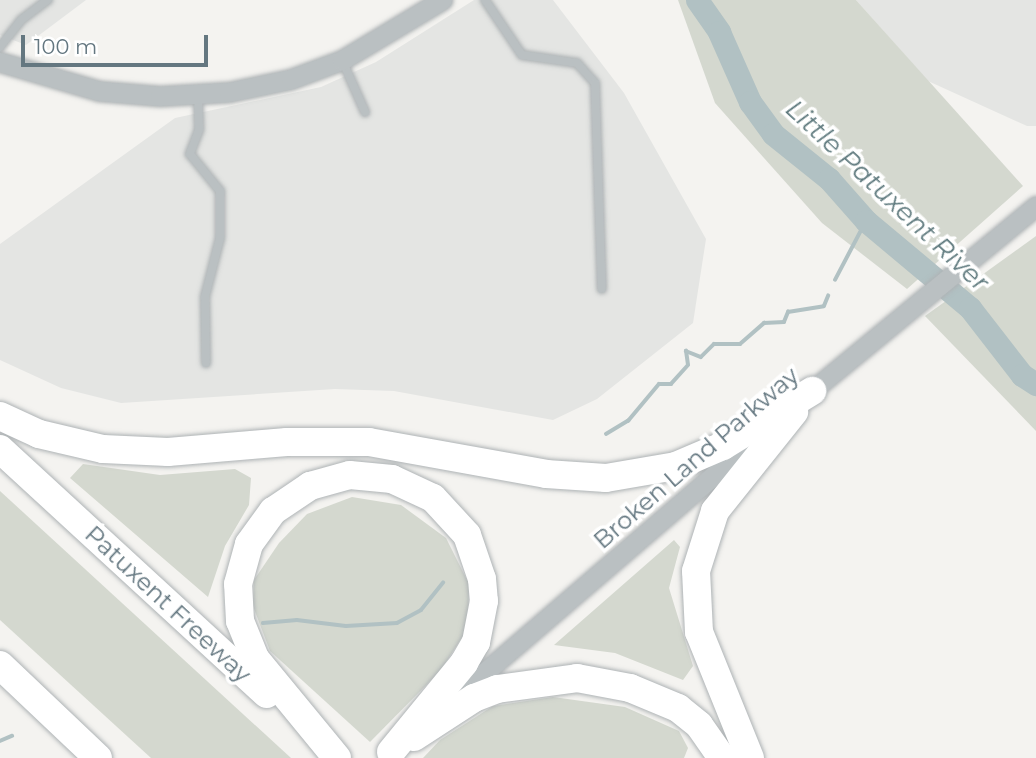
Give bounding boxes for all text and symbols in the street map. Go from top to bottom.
scale bar [24,21,212,65]
text: 100 m [34,34,97,59]
water label: Little Patuxent River [779,94,995,298]
street label: Broken Land Parkway [588,361,804,555]
street label: Patuxent Freeway [79,520,257,688]

